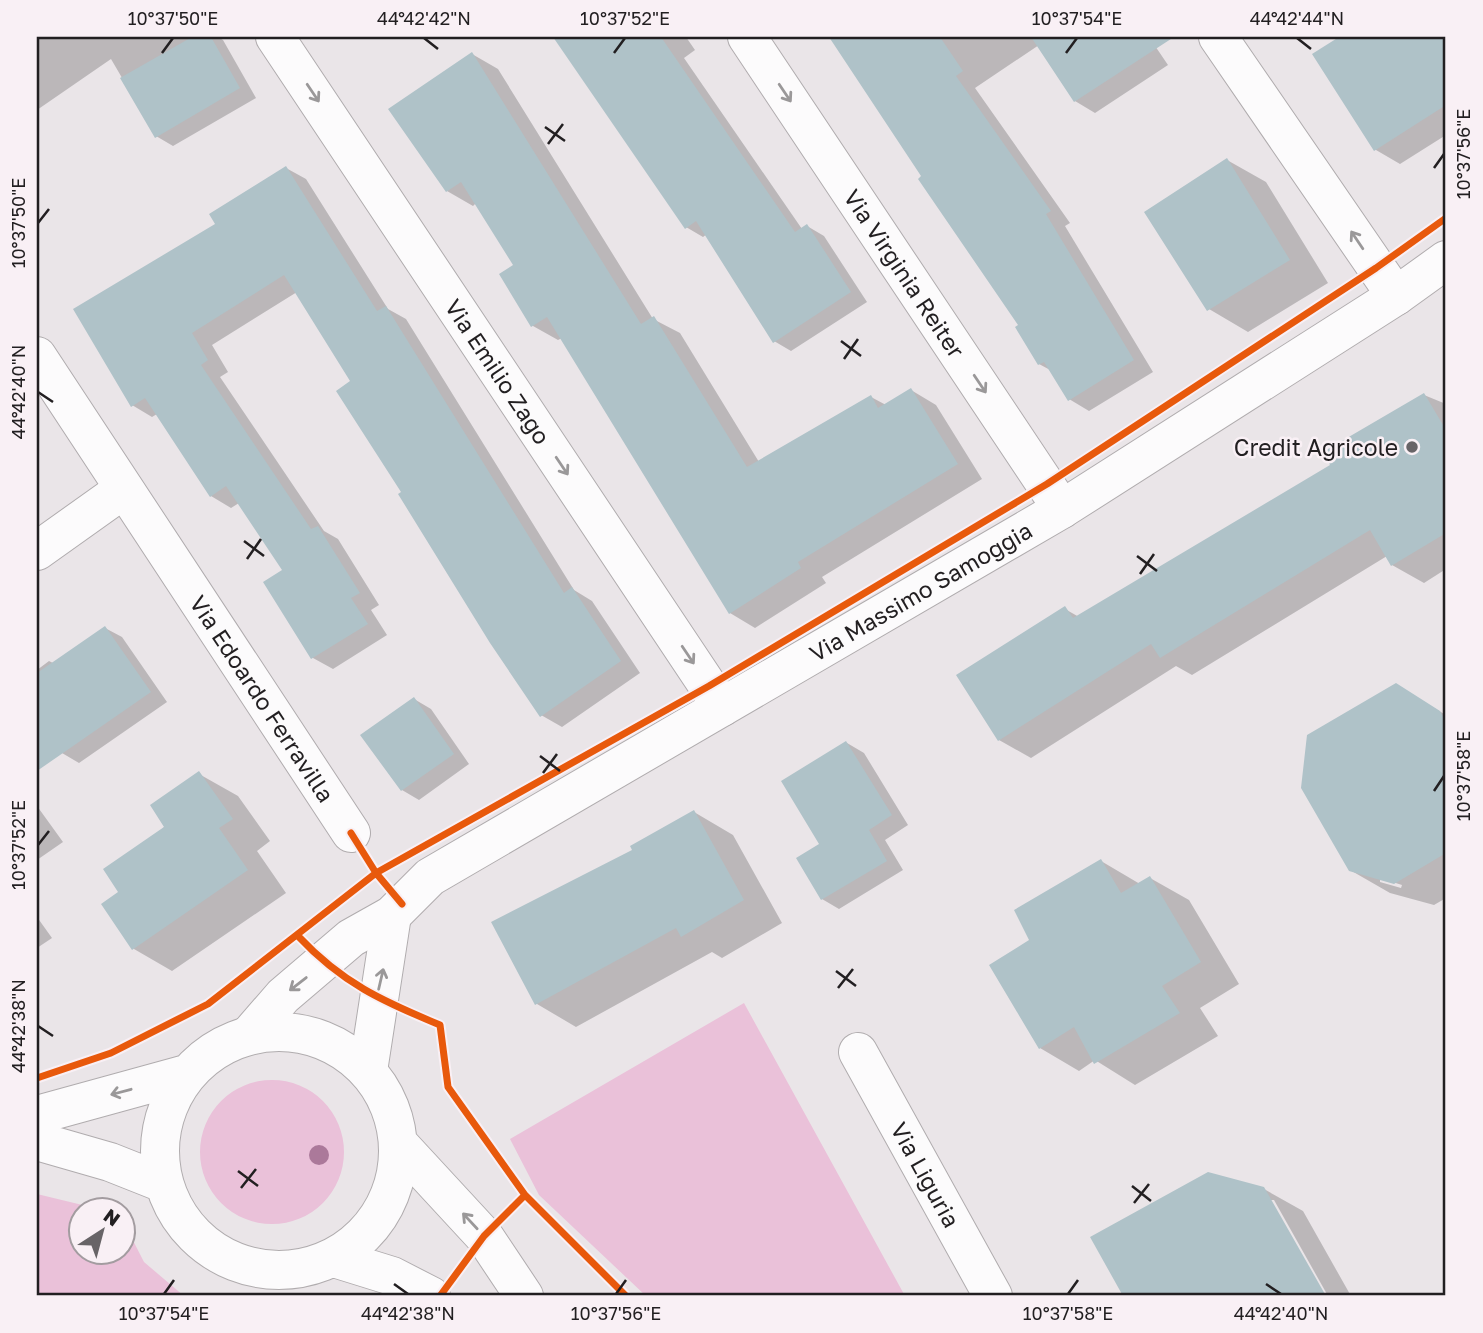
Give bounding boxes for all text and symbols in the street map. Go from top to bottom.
text: 10°37'50"E [128,7,218,29]
text: 44°42'42"N [377,7,471,29]
text: 10°37'52"E [580,7,670,29]
text: 10°37'54"E [1032,7,1122,29]
text: 44°42'44"N [1250,7,1344,29]
one-way arrow [306,83,320,103]
one-way arrow [778,83,792,103]
text: 10°37'56"E [1452,109,1474,199]
text: 10°37'50"E [7,178,29,268]
street label: Via Virginia Reiter [838,184,971,363]
one-way arrow [1350,231,1364,250]
street label: Via Emilio Zago [440,293,557,449]
text: 44°42'40"N [7,345,29,439]
one-way arrow [973,374,987,394]
place label: Credit Agricole [1234,433,1398,461]
marker: Credit Agricole [1404,439,1420,455]
one-way arrow [554,456,569,475]
street label: Via Massimo Samoggia [804,516,1037,667]
street label: Via Edoardo Ferravilla [184,590,341,807]
one-way arrow [681,645,695,664]
text: 10°37'58"E [1452,731,1474,821]
text: 10°37'52"E [7,800,29,890]
one-way arrow [374,968,388,991]
one-way arrow [289,977,308,992]
text: 44°42'38"N [7,979,29,1073]
one-way arrow [110,1086,132,1099]
street label: Via Liguria [885,1117,966,1232]
north arrow [66,1196,136,1266]
text: N [100,1203,125,1230]
one-way arrow [462,1212,478,1230]
text: 10°37'54"E [119,1302,209,1324]
text: 44°42'38"N [361,1302,455,1324]
text: 10°37'56"E [571,1302,661,1324]
text: 10°37'58"E [1023,1302,1113,1324]
text: 44°42'40"N [1234,1302,1328,1324]

